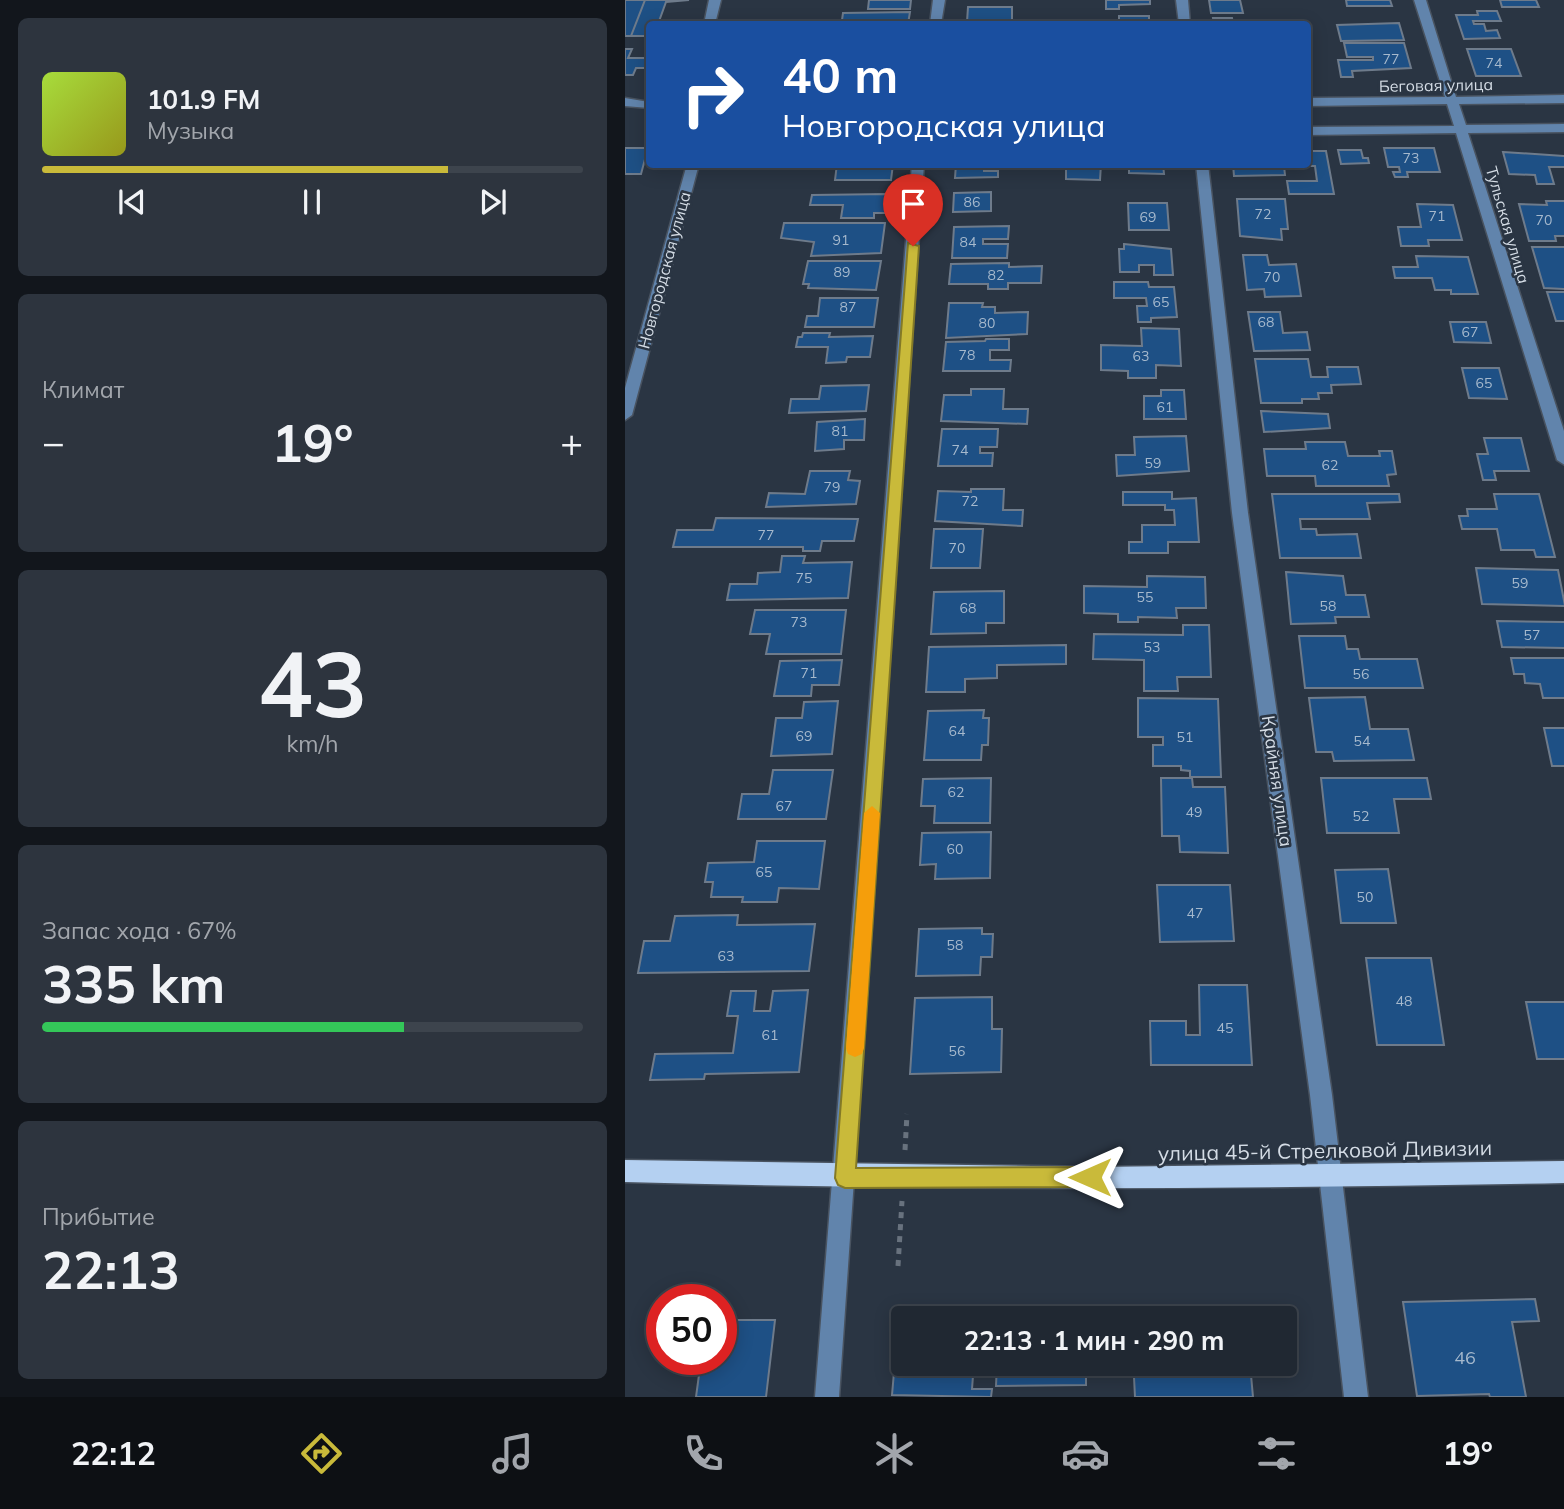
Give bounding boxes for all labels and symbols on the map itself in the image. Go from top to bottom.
house number: 77 [1383,50,1399,68]
house number: 74 [1486,54,1503,72]
street label: Беговая улица [1379,74,1493,96]
house number: 73 [1403,149,1419,167]
street label: Тульская улица [1482,164,1534,286]
pin [883,174,943,246]
street label: Новгородская улица [633,189,695,351]
house number: 86 [964,193,980,211]
house number: 72 [1255,205,1271,223]
house number: 71 [1429,207,1445,225]
house number: 69 [1140,208,1156,226]
house number: 70 [1536,211,1552,229]
house number: 91 [833,231,849,249]
house number: 84 [960,233,977,251]
house number: 89 [834,263,850,281]
house number: 82 [988,266,1004,284]
house number: 70 [1264,268,1280,286]
house number: 65 [1153,293,1169,311]
house number: 87 [840,298,856,316]
house number: 68 [1258,313,1274,331]
house number: 80 [979,314,995,332]
house number: 67 [1462,323,1478,341]
house number: 78 [959,346,975,364]
house number: 63 [1133,347,1149,365]
house number: 65 [1476,374,1492,392]
house number: 61 [1157,398,1173,416]
house number: 81 [832,422,848,440]
house number: 74 [952,441,969,459]
house number: 59 [1145,454,1161,472]
house number: 62 [1322,456,1338,474]
house number: 79 [824,478,840,496]
house number: 72 [962,492,978,510]
house number: 77 [758,526,774,544]
house number: 70 [949,539,965,557]
house number: 75 [796,569,812,587]
house number: 59 [1512,574,1528,592]
house number: 55 [1137,588,1153,606]
house number: 58 [1320,597,1336,615]
house number: 68 [960,599,976,617]
house number: 73 [791,613,807,631]
house number: 57 [1524,626,1540,644]
house number: 53 [1144,638,1160,656]
house number: 71 [801,664,817,682]
house number: 56 [1353,665,1369,683]
street label: Крайняя улица [1257,714,1298,848]
house number: 64 [949,722,966,740]
house number: 69 [796,727,812,745]
house number: 51 [1177,728,1193,746]
house number: 54 [1354,732,1371,750]
house number: 62 [948,783,964,801]
house number: 67 [776,797,792,815]
house number: 49 [1186,803,1202,821]
house number: 52 [1353,807,1369,825]
house number: 60 [947,840,963,858]
house number: 65 [756,863,772,881]
house number: 50 [1357,888,1373,906]
house number: 47 [1187,904,1203,922]
house number: 58 [947,936,963,954]
house number: 63 [718,947,734,965]
house number: 48 [1396,992,1412,1010]
house number: 45 [1217,1019,1233,1037]
house number: 61 [762,1026,778,1044]
house number: 56 [949,1042,965,1060]
street label: улица 45-й Стрелковой Дивизии [1158,1134,1492,1166]
position arrow [1053,1140,1127,1214]
speed limit sign: 50 [646,1284,737,1375]
house number: 46 [1454,1346,1476,1369]

